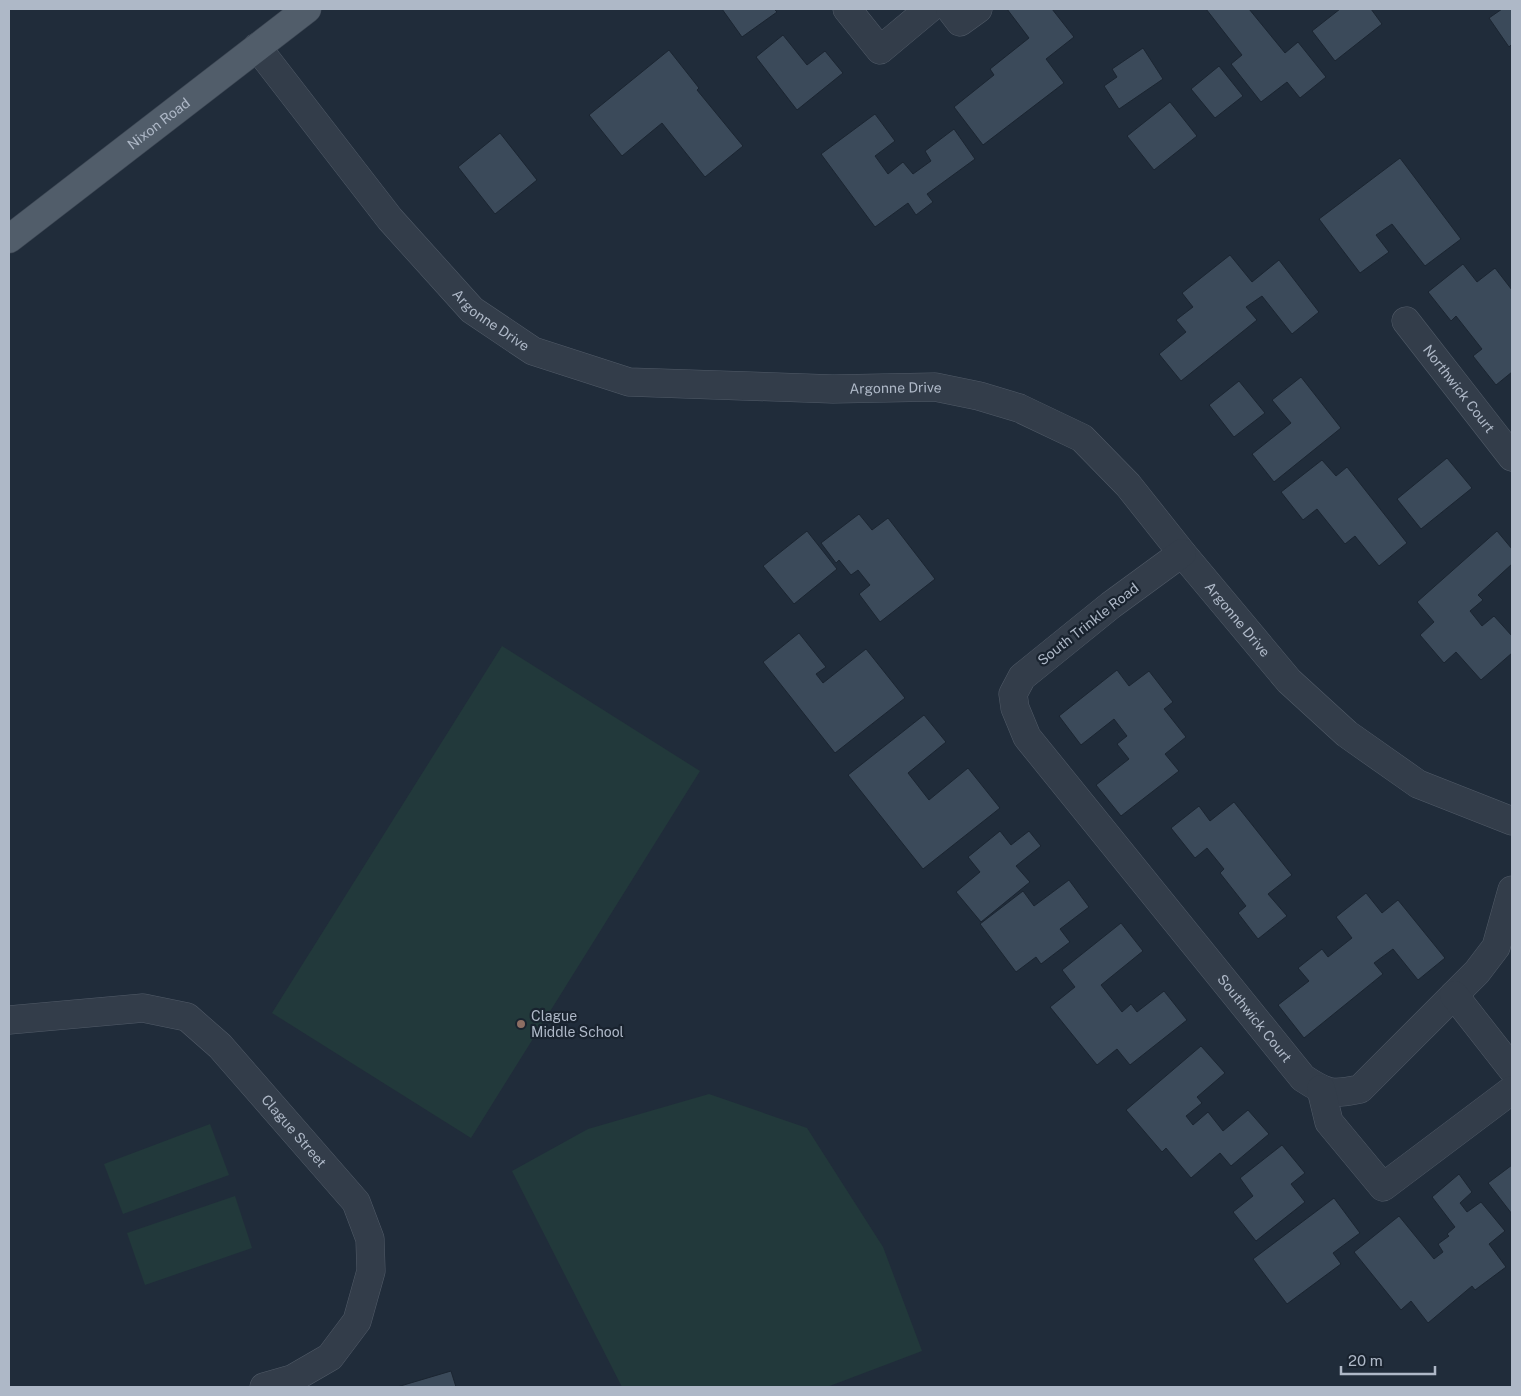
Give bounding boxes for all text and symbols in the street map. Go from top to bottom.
street label: Nixon Road [124,94,193,153]
street label: Argonne Drive [449,286,532,354]
street label: Northwick Court [1420,342,1498,436]
street label: Argonne Drive [849,379,943,397]
street label: Argonne Drive [1202,579,1273,660]
street label: South Trinkle Road [1034,580,1142,668]
street label: Southwick Court [1214,971,1295,1065]
place label: Clague Middle School [531,1008,624,1040]
marker: Clague Middle School [515,1018,527,1030]
street label: Clague Street [258,1092,330,1170]
scale bar [1341,1344,1435,1376]
text: 20 m [1348,1352,1383,1369]

